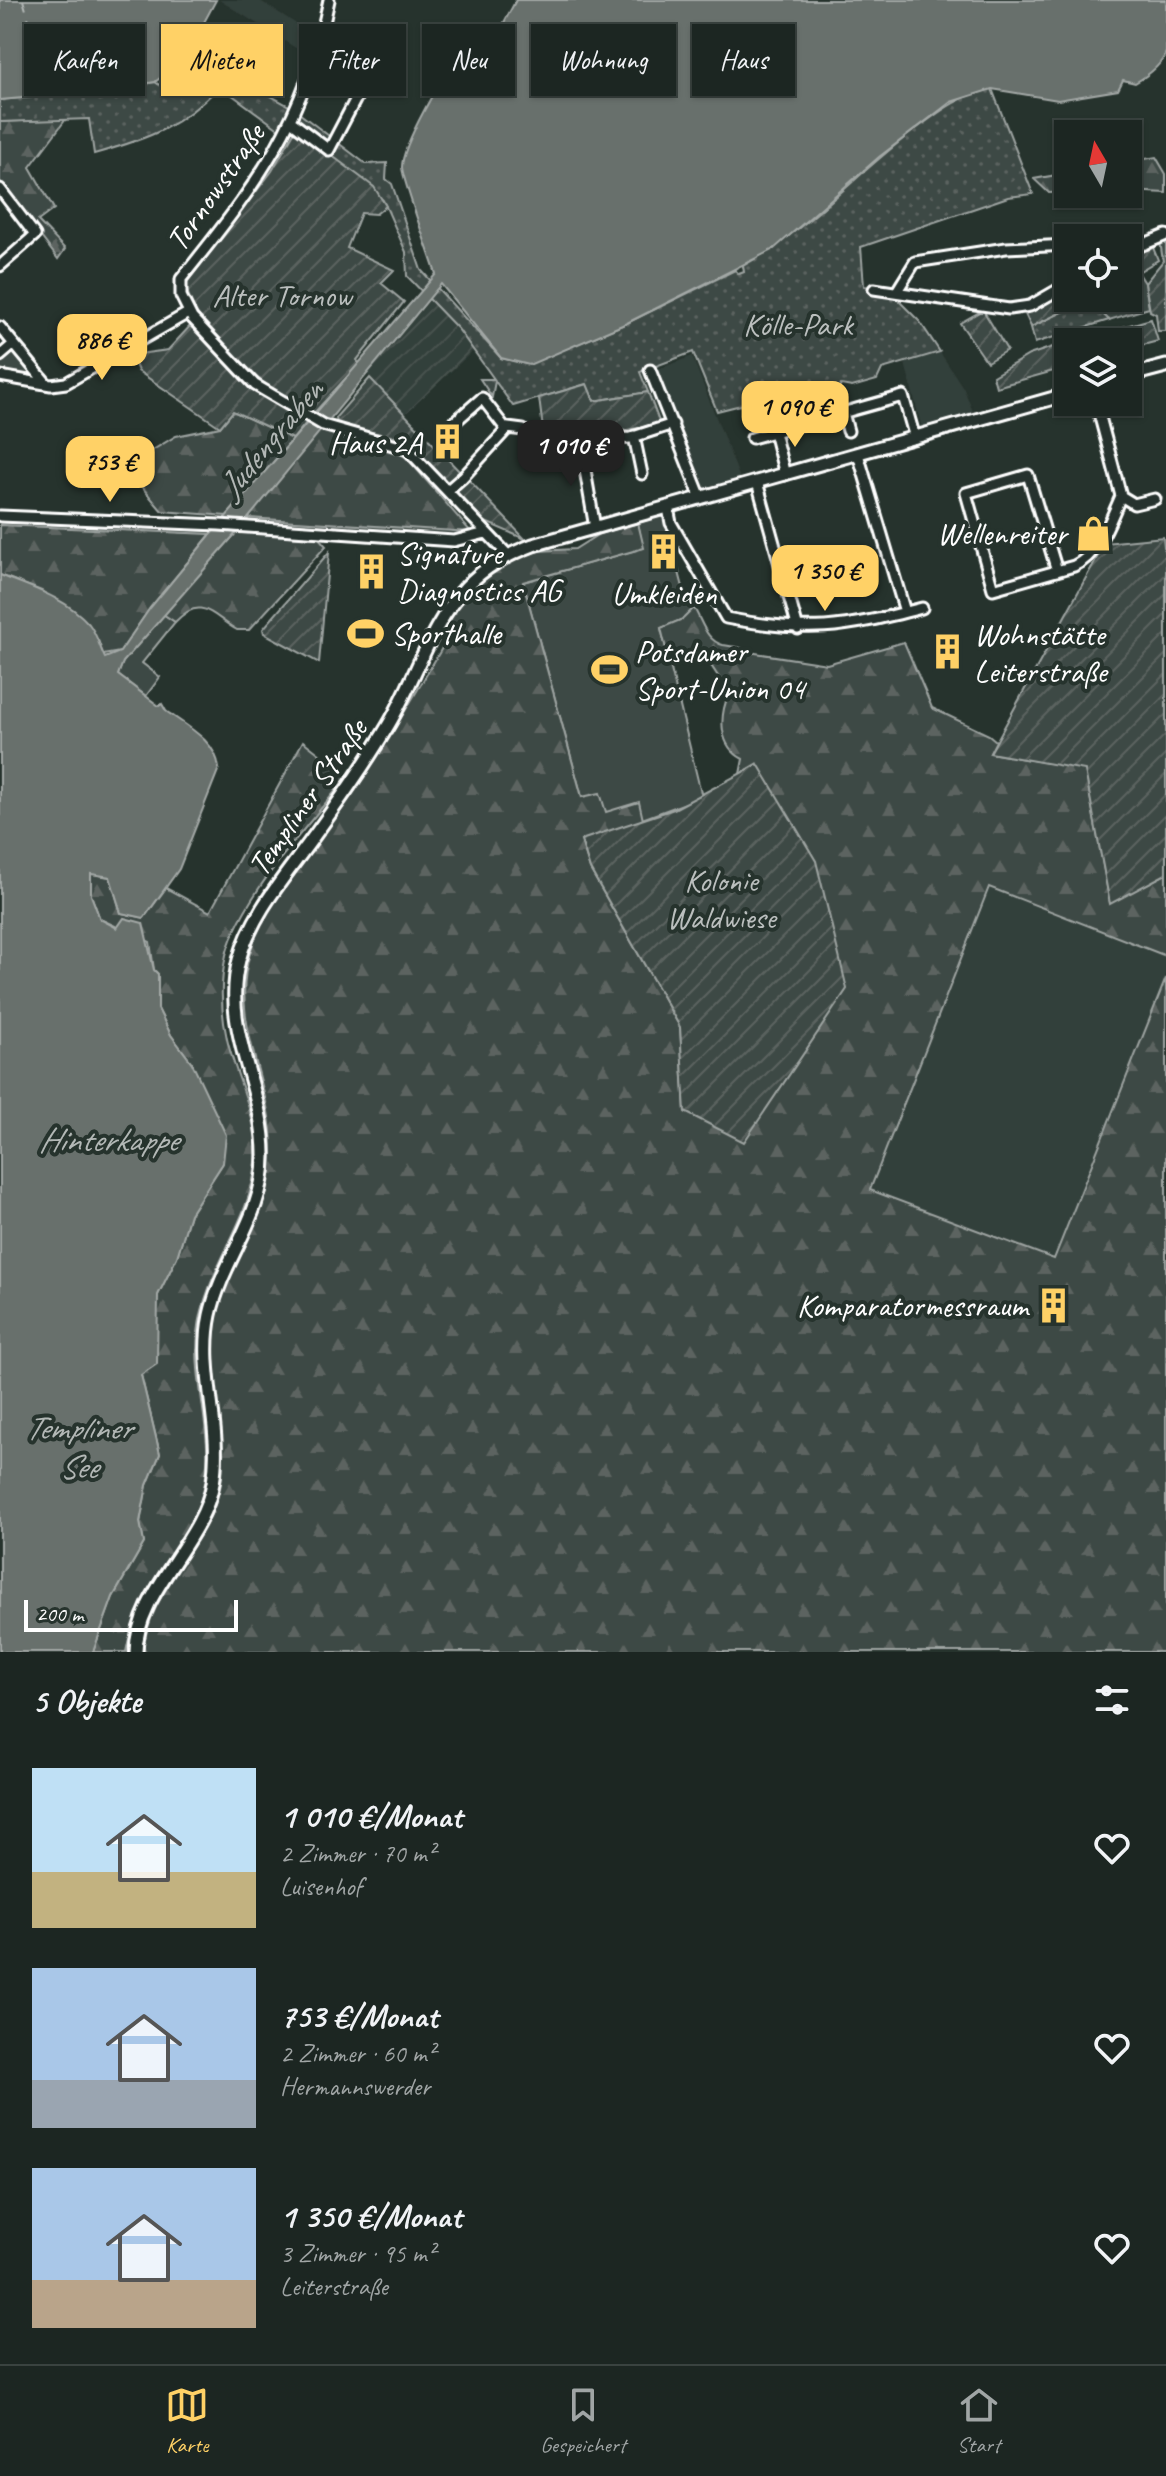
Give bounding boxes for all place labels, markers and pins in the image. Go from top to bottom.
pin: 886 € [46,314,158,382]
pin: 1 090 € [721,381,869,449]
pin: 1 010 € [497,420,645,488]
place label: Haus 2A [329,422,424,463]
building icon: Haus 2A [429,423,467,461]
pin: 753 € [54,436,166,504]
place label: Wellenreiter [937,513,1069,554]
shop icon: Wellenreiter [1074,514,1112,552]
building icon: Umkleiden [645,532,683,570]
place label: Signature Diagnostics AG [397,533,564,611]
pin: 1 350 € [751,545,899,613]
building icon: Signature Diagnostics AG [352,552,390,590]
place label: Umkleiden [611,573,717,614]
place label: Sporthalle [391,613,504,654]
sports icon: Sporthalle [346,614,384,652]
place label: Wohnstätte Leiterstraße [974,614,1109,692]
place label: Potsdamer Sport-Union 04 [635,631,808,709]
building icon: Wohnstätte Leiterstraße [929,633,967,671]
sports icon: Potsdamer Sport-Union 04 [590,650,628,688]
place label: Komparatormessraum [797,1285,1031,1326]
building icon: Komparatormessraum [1035,1286,1073,1324]

